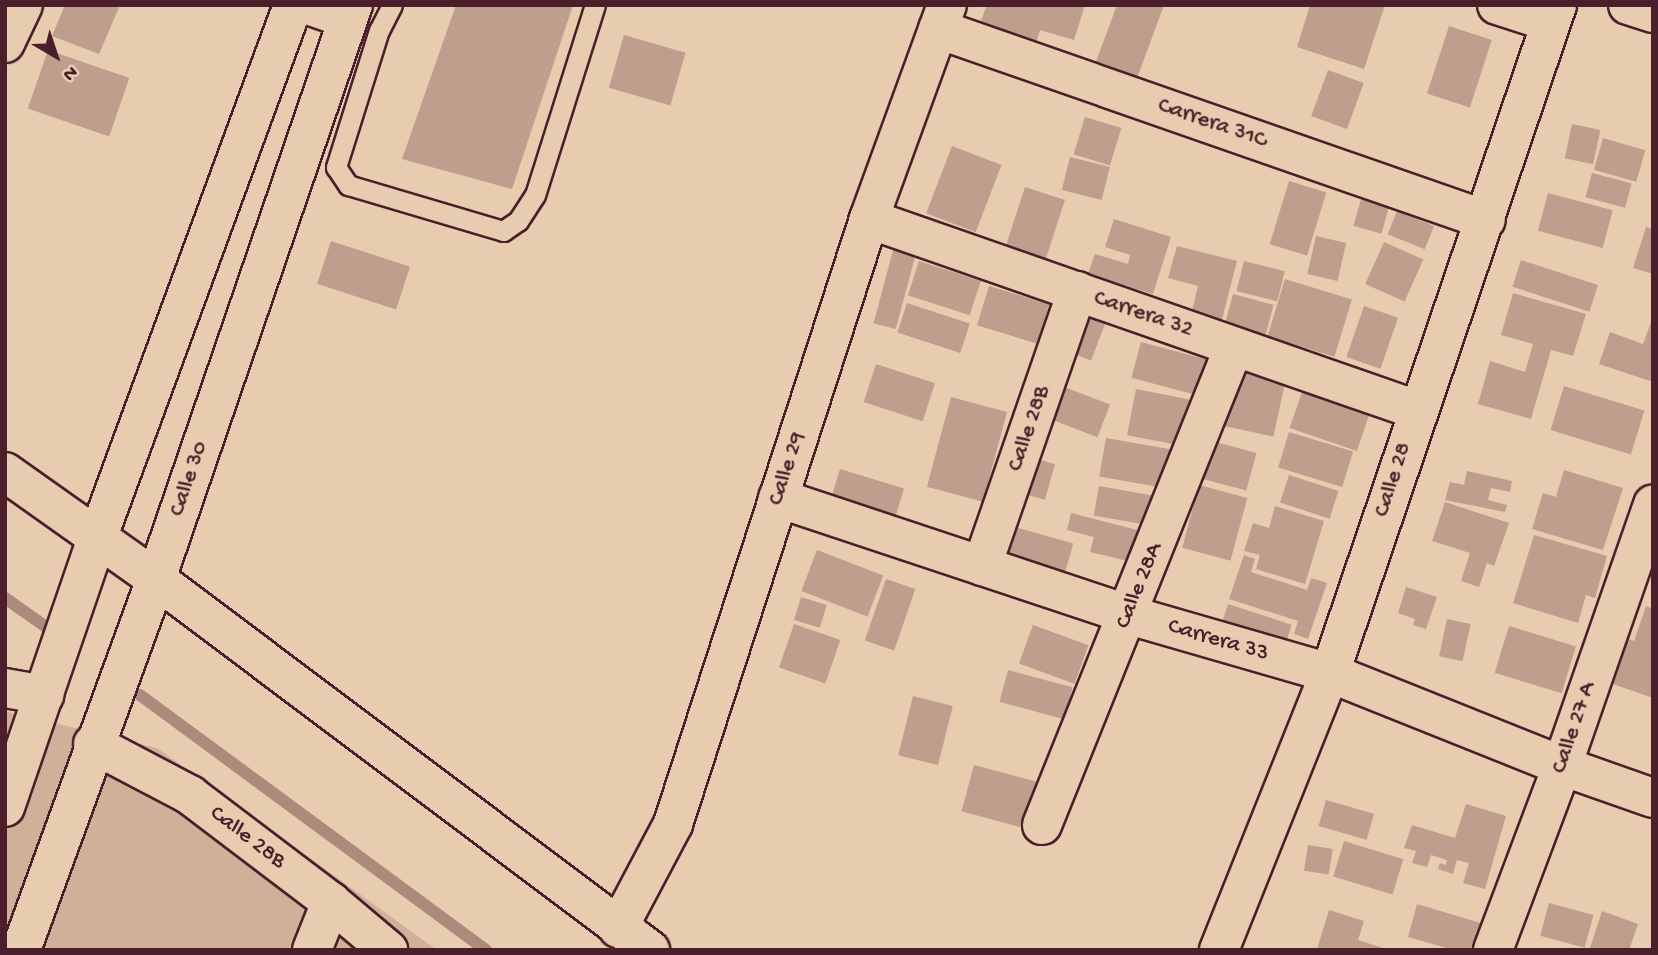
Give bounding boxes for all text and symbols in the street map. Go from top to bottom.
north arrow [21,21,91,91]
text: N [57,60,82,86]
street label: Carrera 31C [1154,92,1270,156]
street label: Carrera 32 [1090,285,1196,345]
street label: Calle 28B [1003,383,1057,475]
street label: Calle 29 [763,429,813,509]
street label: Calle 30 [164,438,216,520]
street label: Calle 28 [1369,439,1419,521]
street label: Calle 28A [1110,539,1170,633]
street label: Carrera 33 [1164,613,1272,669]
street label: Calle 27 A [1546,679,1604,777]
street label: Calle 28B [203,800,291,876]

